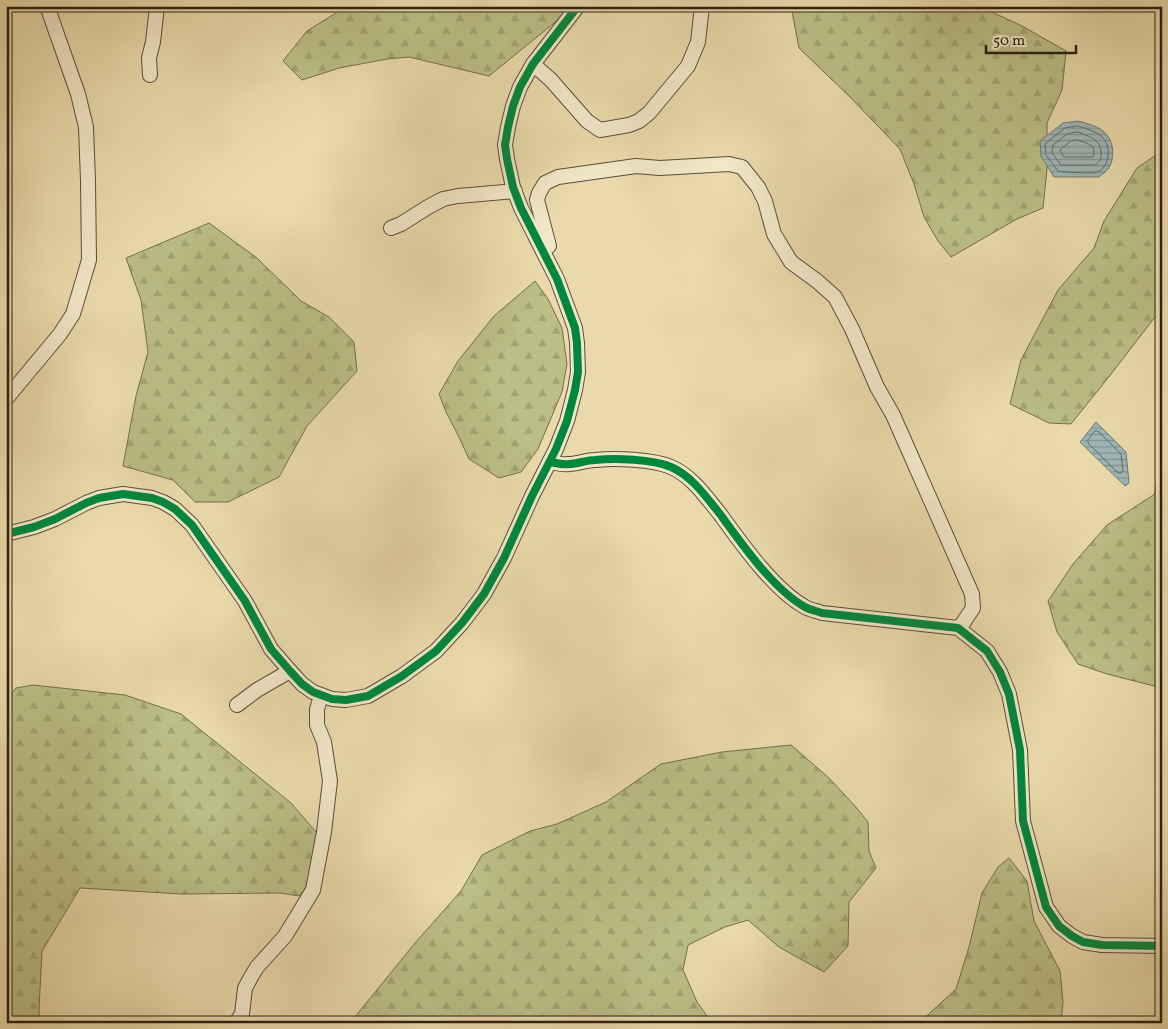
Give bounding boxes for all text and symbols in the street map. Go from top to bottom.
scale bar [986,22,1076,54]
text: 50 m [993,31,1025,52]

